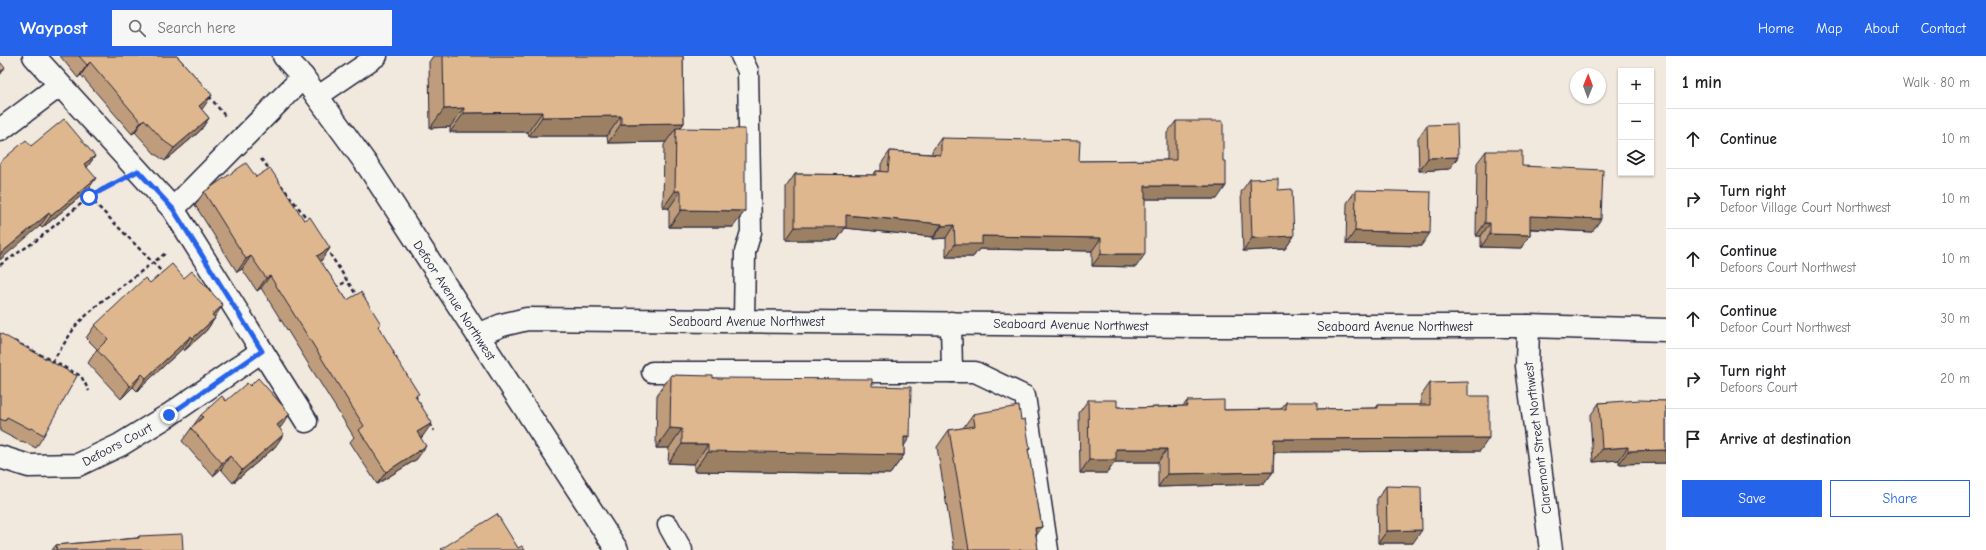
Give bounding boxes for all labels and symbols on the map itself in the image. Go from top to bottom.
north arrow [1570,68,1606,104]
route start [80,188,98,206]
street label: Defoor Avenue Northwest [410,238,500,364]
street label: Seaboard Avenue Northwest [669,314,826,329]
street label: Seaboard Avenue Northwest [993,316,1150,333]
street label: Seaboard Avenue Northwest [1317,319,1474,334]
street label: Claremont Street Northwest [1521,360,1554,515]
route end [160,406,178,424]
street label: Defoors Court [80,419,156,469]

